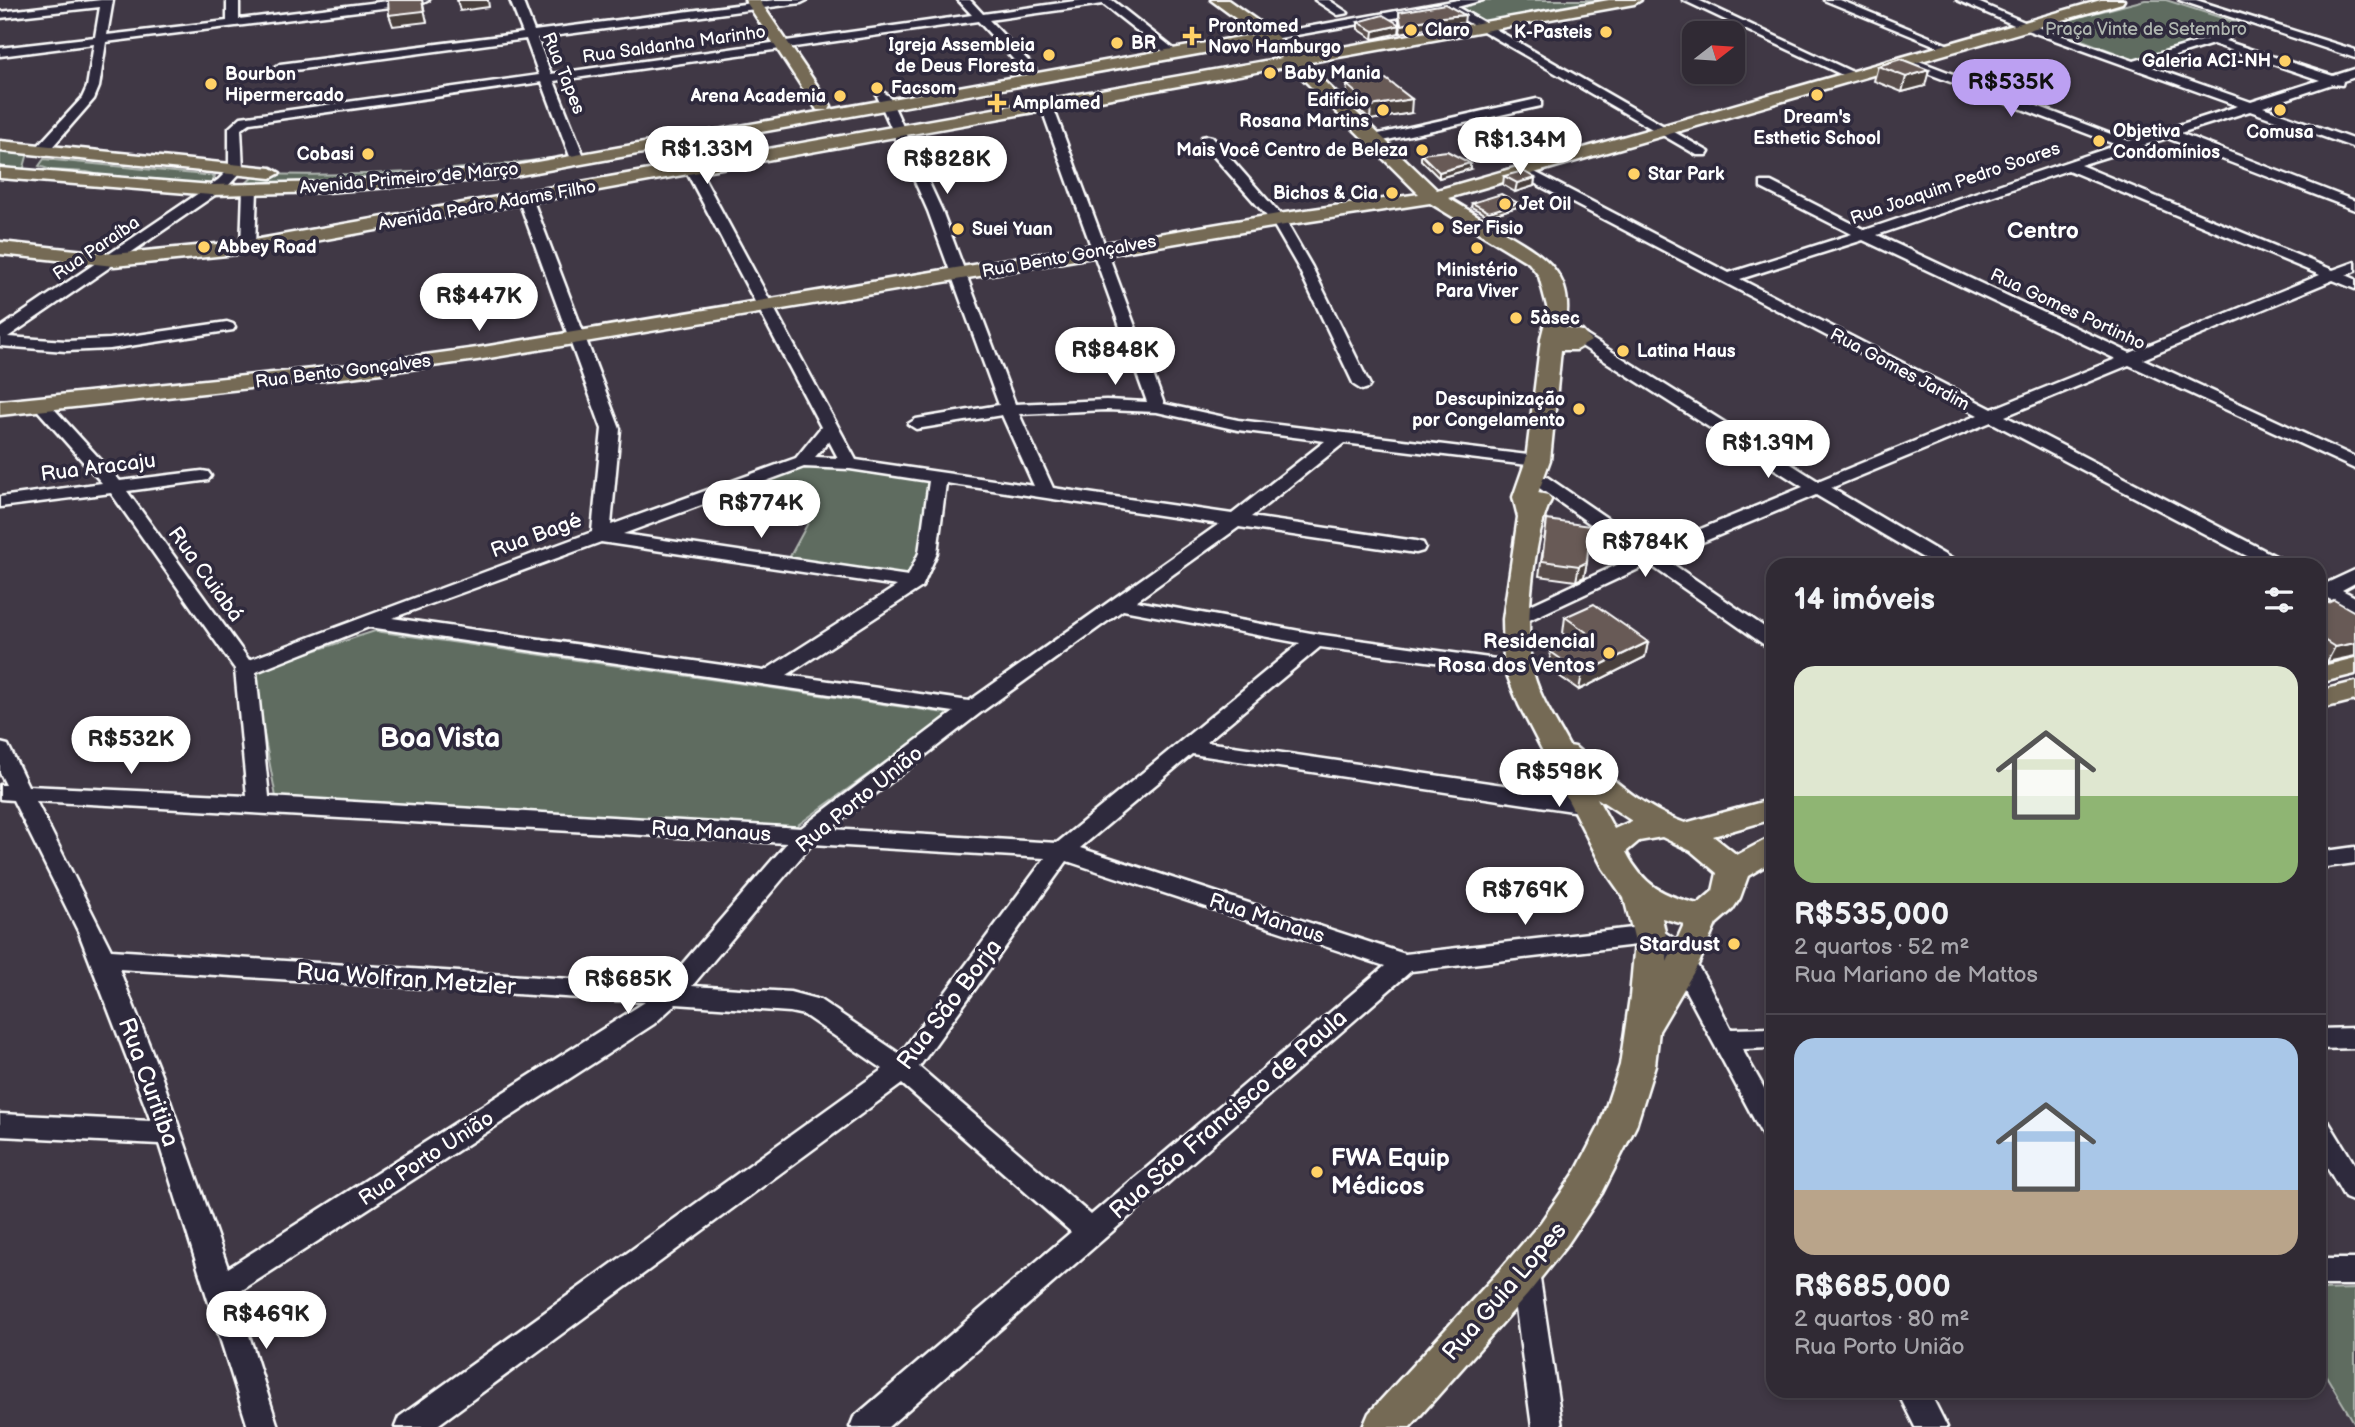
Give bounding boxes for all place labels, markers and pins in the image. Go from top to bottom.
place label: Prontomed Novo Hamburgo [1208,16,1341,58]
place label: Claro [1425,20,1470,41]
marker: Claro [1403,22,1419,38]
place label: K-Pasteis [1514,22,1592,43]
marker: K-Pasteis [1598,24,1614,40]
marker: Prontomed Novo Hamburgo [1182,26,1202,46]
place label: BR [1131,33,1156,54]
place label: Igreja Assembleia de Deus Floresta [888,35,1035,77]
marker: BR [1109,35,1125,51]
marker: Igreja Assembleia de Deus Floresta [1041,47,1057,63]
place label: Galeria ACI-NH [2142,51,2271,72]
marker: Galeria ACI-NH [2277,53,2293,69]
pin: R$535K [1954,60,2068,119]
place label: Baby Mania [1284,63,1381,84]
place label: Bourbon Hipermercado [225,64,344,106]
marker: Baby Mania [1262,65,1278,81]
marker: Bourbon Hipermercado [203,76,219,92]
place label: Facsom [891,78,956,99]
marker: Facsom [869,80,885,96]
place label: Arena Academia [690,86,826,107]
marker: Dream's Esthetic School [1809,87,1825,103]
marker: Arena Academia [832,88,848,104]
place label: Edifício Rosana Martins [1239,90,1369,132]
marker: Amplamed [987,93,1007,113]
place label: Amplamed [1012,93,1100,114]
marker: Edifício Rosana Martins [1375,102,1391,118]
marker: Comusa [2272,102,2288,118]
place label: Dream's Esthetic School [1753,107,1881,149]
pin: R$1.34M [1455,118,1585,177]
place label: Objetiva Condomínios [2113,121,2220,163]
place label: Comusa [2246,122,2314,143]
pin: R$1.33M [642,127,772,186]
marker: Objetiva Condomínios [2091,133,2107,149]
pin: R$828K [890,136,1004,196]
place label: Mais Você Centro de Beleza [1176,140,1408,161]
marker: Mais Você Centro de Beleza [1414,142,1430,158]
place label: Cobasi [297,144,354,165]
marker: Cobasi [360,146,376,162]
place label: Star Park [1648,164,1725,185]
marker: Star Park [1626,166,1642,182]
place label: Bichos & Cia [1273,183,1378,204]
marker: Bichos & Cia [1384,185,1400,201]
place label: Jet Oil [1519,194,1571,215]
marker: Jet Oil [1497,196,1513,212]
place label: Ser Fisio [1452,218,1524,239]
place label: Suei Yuan [972,219,1053,240]
marker: Ser Fisio [1430,220,1446,236]
marker: Suei Yuan [950,221,966,237]
place label: Abbey Road [217,237,317,258]
marker: Abbey Road [196,239,212,255]
marker: Ministério Para Viver [1469,240,1485,256]
place label: Ministério Para Viver [1436,260,1519,302]
pin: R$447K [422,274,536,333]
place label: 5àsec [1530,308,1580,329]
marker: 5àsec [1508,310,1524,326]
pin: R$848K [1058,328,1172,387]
place label: Latina Haus [1637,341,1736,362]
marker: Latina Haus [1615,343,1631,359]
place label: Descupinização por Congelamento [1412,389,1565,431]
marker: Descupinização por Congelamento [1571,401,1587,417]
pin: R$1.39M [1703,420,1833,480]
pin: R$774K [704,480,818,540]
pin: R$784K [1588,520,1702,579]
place label: Residencial Rosa dos Ventos [1437,629,1595,678]
marker: Residencial Rosa dos Ventos [1601,645,1617,661]
pin: R$532K [74,716,188,776]
pin: R$598K [1502,750,1616,809]
pin: R$769K [1468,867,1582,927]
place label: Stardust [1639,932,1720,957]
marker: Stardust [1726,936,1742,952]
pin: R$685K [571,956,685,1016]
place label: FWA Equip Médicos [1331,1144,1450,1201]
marker: FWA Equip Médicos [1309,1164,1325,1180]
pin: R$469K [209,1292,323,1351]

